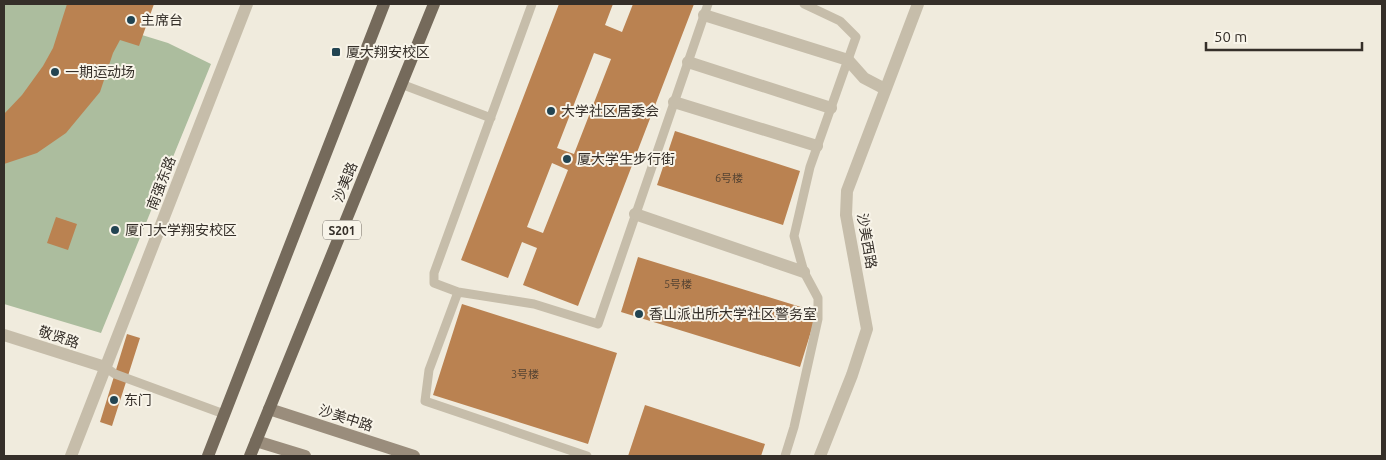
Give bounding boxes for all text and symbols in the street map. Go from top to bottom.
place label: 主席台 [141,12,183,28]
marker: 主席台 [125,14,137,26]
scale bar [1206,20,1362,52]
text: 50 m [1214,28,1247,45]
place label: 厦大翔安校区 [346,44,430,60]
marker: 厦大翔安校区 [330,46,342,58]
place label: 一期运动场 [65,64,135,80]
marker: 一期运动场 [49,66,61,78]
place label: 大学社区居委会 [561,103,659,119]
marker: 大学社区居委会 [545,105,557,117]
place label: 厦大学生步行街 [577,151,675,167]
marker: 厦大学生步行街 [561,153,573,165]
street label: 南强东路 [143,154,179,212]
street label: 沙美路 [330,160,360,204]
house number: 6号楼 [715,172,743,184]
street label: 沙美西路 [854,212,880,270]
road number: S201 [323,220,361,240]
place label: 厦门大学翔安校区 [125,222,237,238]
marker: 厦门大学翔安校区 [109,224,121,236]
house number: 5号楼 [664,278,692,290]
place label: 香山派出所大学社区警务室 [649,306,817,322]
marker: 香山派出所大学社区警务室 [633,308,645,320]
street label: 敬贤路 [37,323,81,351]
house number: 3号楼 [511,368,539,380]
place label: 东门 [124,392,152,408]
marker: 东门 [108,394,120,406]
street label: 沙美中路 [317,402,375,434]

